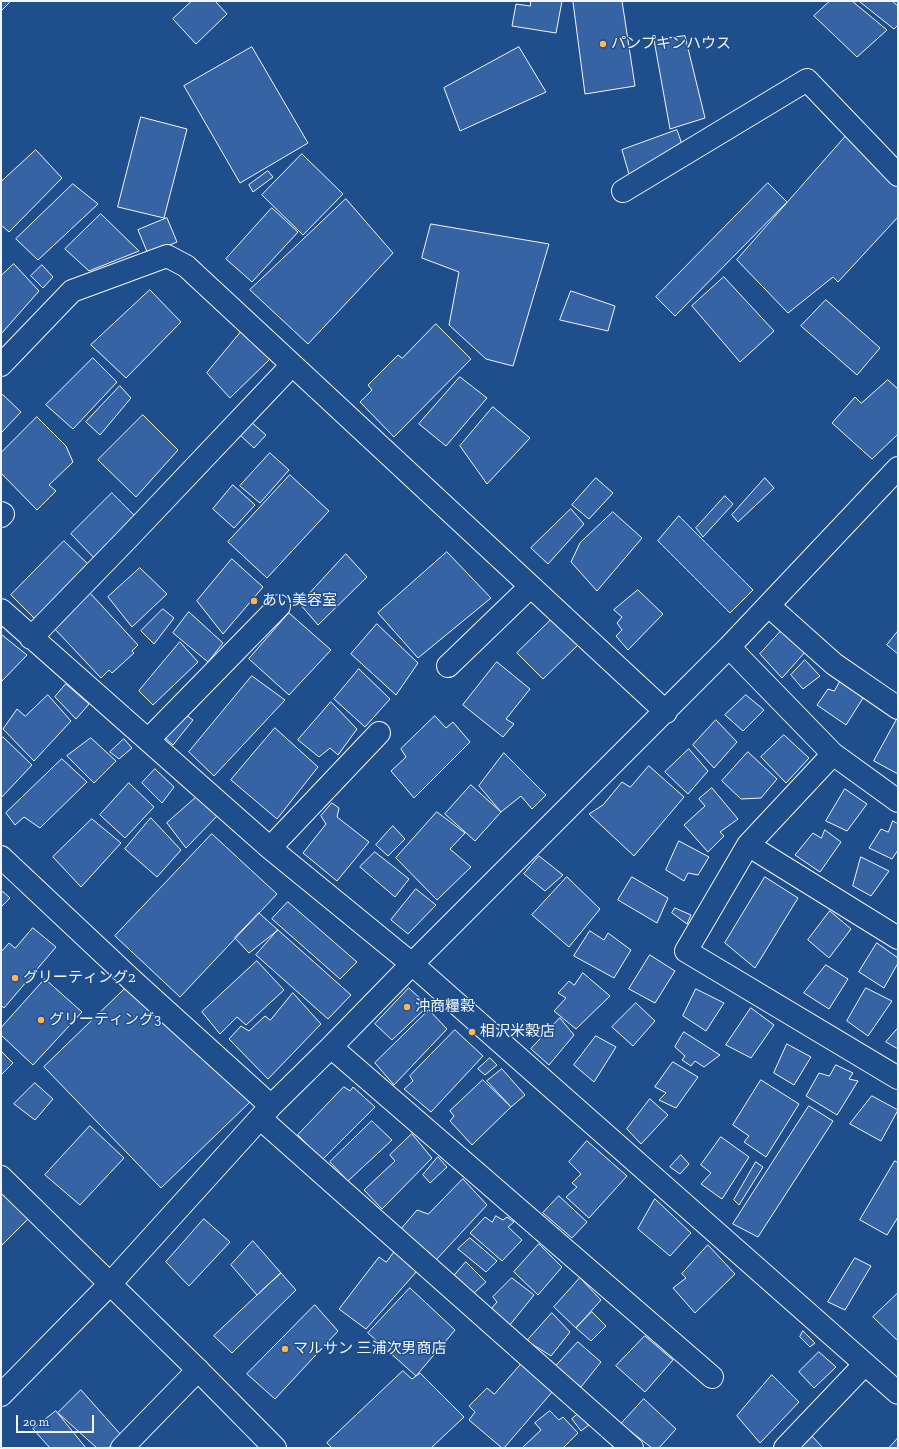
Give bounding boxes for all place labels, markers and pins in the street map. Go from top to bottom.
place label: パンプキンハウス [611,35,731,53]
marker: パンプキンハウス [598,39,608,49]
place label: あい美容室 [262,592,337,610]
marker: あい美容室 [249,596,259,606]
place label: グリーティング2 [23,969,136,987]
marker: グリーティング2 [10,973,20,983]
place label: 沖商糧穀 [415,998,475,1016]
marker: 沖商糧穀 [402,1002,412,1012]
place label: グリーティング3 [49,1011,161,1029]
marker: グリーティング3 [36,1015,46,1025]
place label: 相沢米穀店 [480,1023,555,1041]
marker: 相沢米穀店 [467,1027,477,1037]
place label: マルサン 三浦次男商店 [293,1340,446,1358]
marker: マルサン 三浦次男商店 [280,1344,290,1354]

